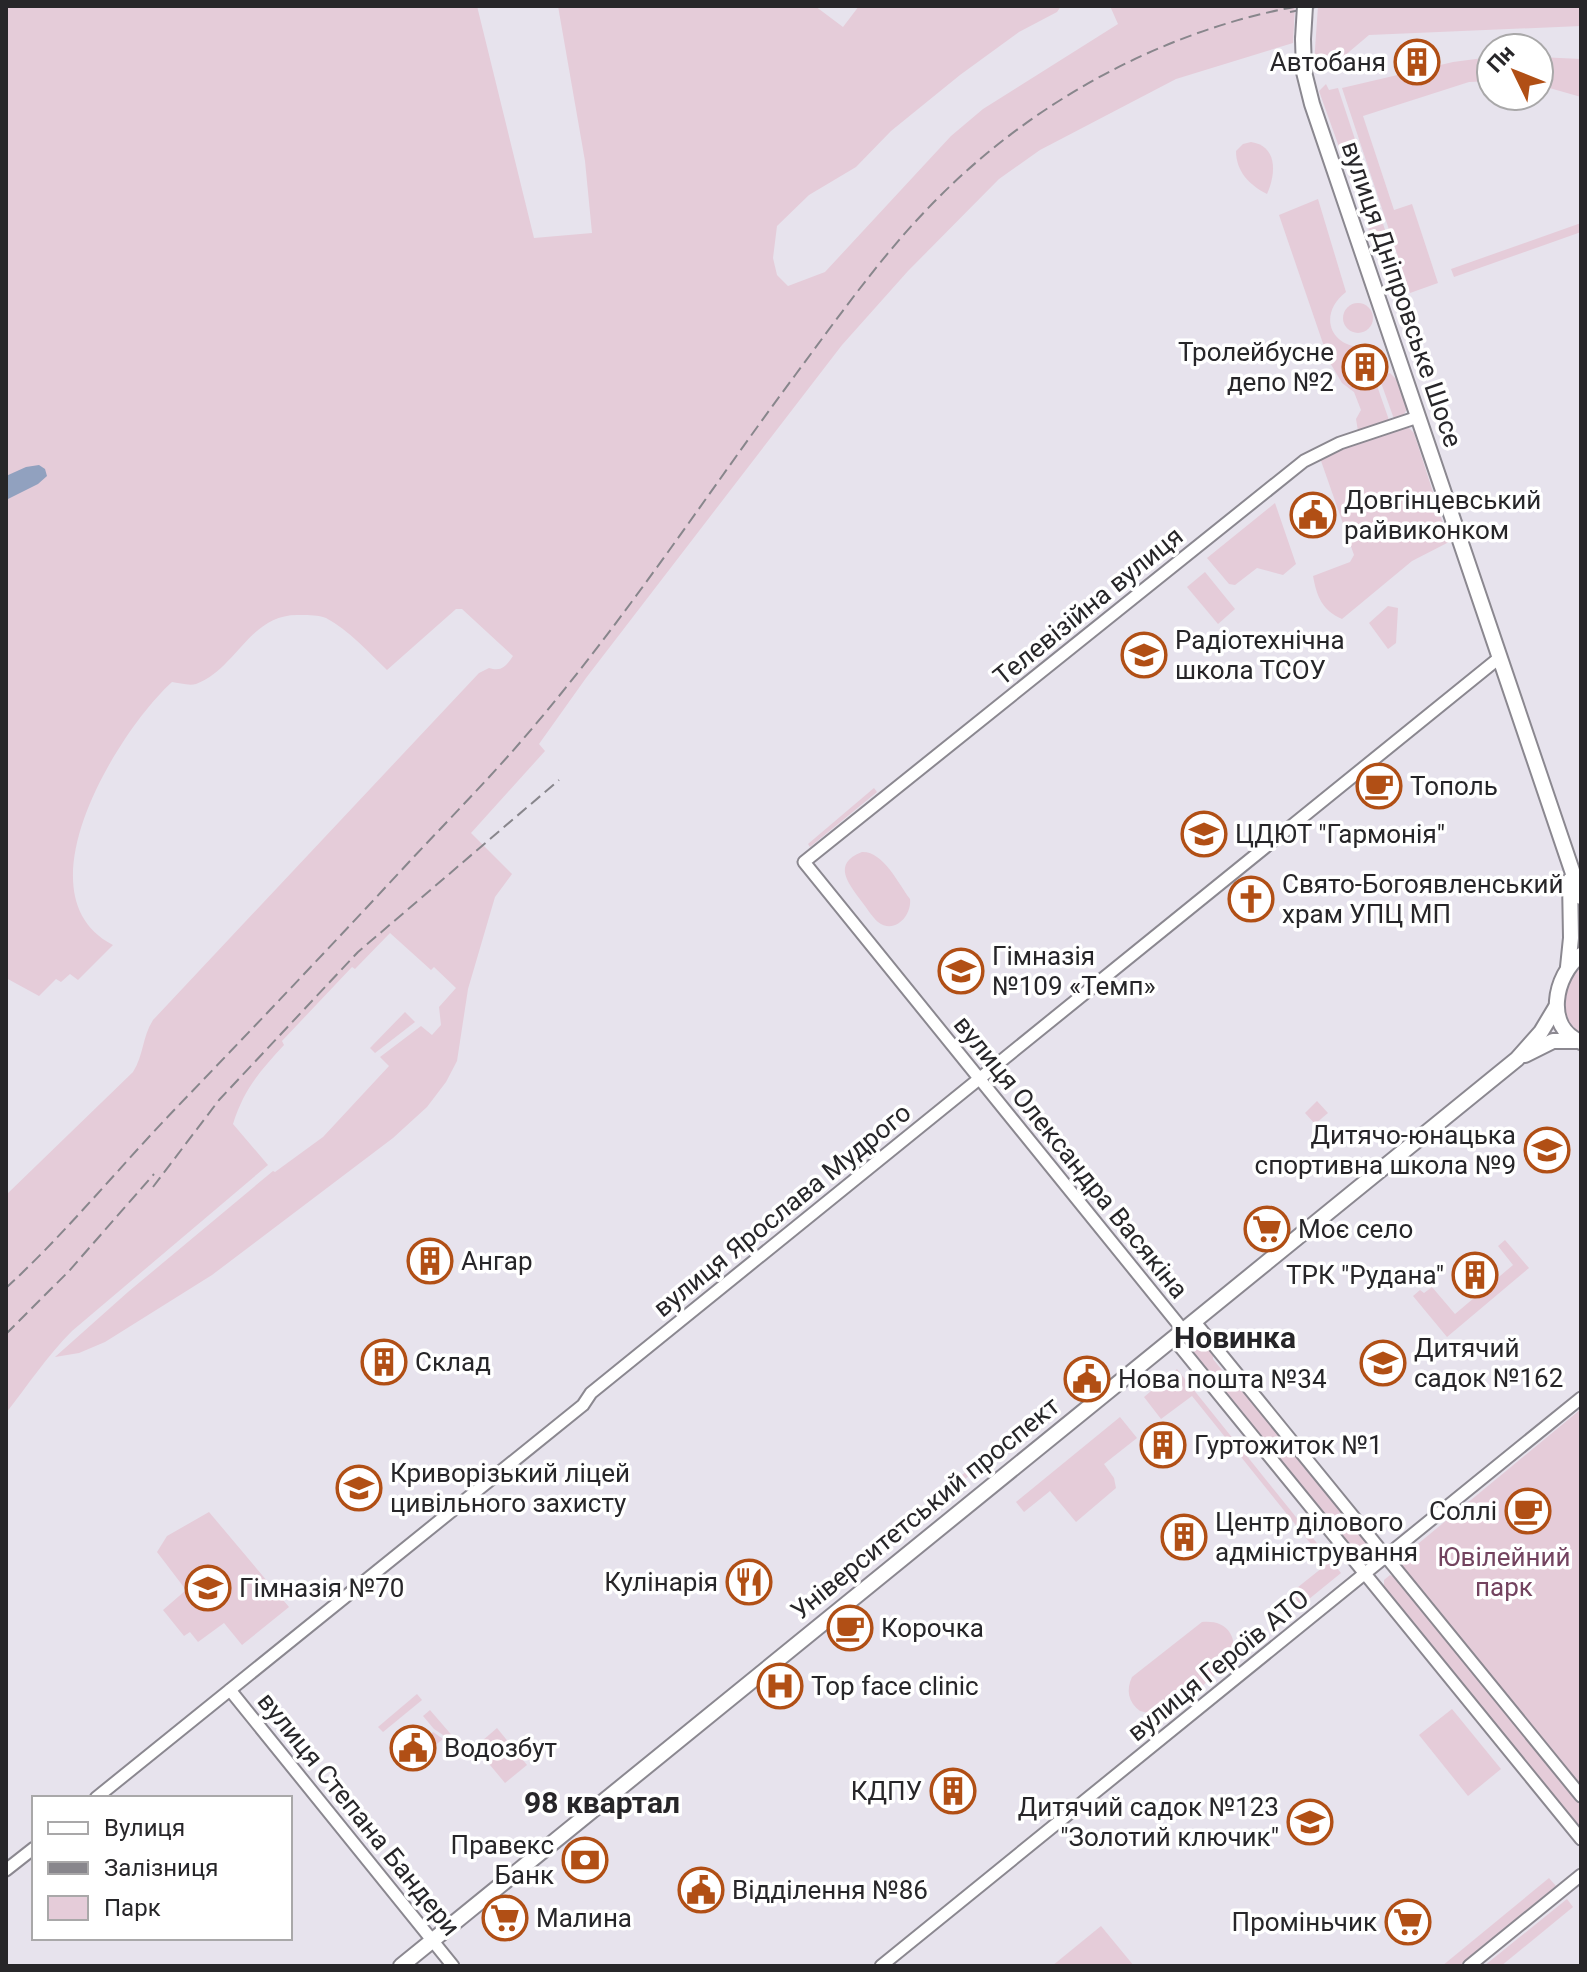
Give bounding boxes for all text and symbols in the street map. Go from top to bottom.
north arrow [1475,32,1555,112]
building icon: Автобаня [1393,38,1441,86]
text: Пн [1482,40,1519,77]
place label: Автобаня [1270,47,1386,77]
street label: вулиця Дніпровське Шосе [1335,137,1469,451]
place label: Тролейбусне депо №2 [1178,337,1334,397]
building icon: Тролейбусне депо №2 [1341,343,1389,391]
place label: Довгінцевський райвиконком [1344,485,1541,545]
public building icon: Довгінцевський райвиконком [1289,491,1337,539]
street label: Телевізійна вулиця [987,521,1189,691]
place label: Радіотехнічна школа ТСОУ [1175,625,1345,685]
school or university icon: Радіотехнічна школа ТСОУ [1120,631,1168,679]
cafe icon: Тополь [1355,762,1403,810]
place label: Тополь [1410,771,1498,801]
school or university icon: ЦДЮТ "Гармонія" [1180,810,1228,858]
place label: ЦДЮТ "Гармонія" [1235,819,1445,849]
place label: Свято-Богоявленський храм УПЦ МП [1282,869,1564,929]
church icon: Свято-Богоявленський храм УПЦ МП [1227,875,1275,923]
place label: Гімназія №109 «Темп» [992,941,1156,1001]
school or university icon: Гімназія №109 «Темп» [937,947,985,995]
street label: вулиця Олександра Васякіна [948,1010,1194,1304]
street label: вулиця Ярослава Мудрого [647,1097,917,1323]
place label: Дитячо-юнацька спортивна школа №9 [1255,1120,1516,1180]
school or university icon: Дитячо-юнацька спортивна школа №9 [1523,1126,1571,1174]
supermarket icon: Моє село [1243,1205,1291,1253]
place label: Моє село [1298,1214,1413,1244]
building icon: Ангар [406,1237,454,1285]
place label: Ангар [461,1246,533,1276]
building icon: ТРК "Рудана" [1451,1251,1499,1299]
place label: ТРК "Рудана" [1286,1260,1444,1290]
district label: Новинка [1174,1320,1296,1355]
place label: Дитячий садок №162 [1414,1333,1563,1393]
building icon: Склад [360,1338,408,1386]
school or university icon: Дитячий садок №162 [1359,1339,1407,1387]
place label: Склад [415,1347,491,1377]
public building icon: Нова пошта №34 [1063,1355,1111,1403]
place label: Нова пошта №34 [1118,1364,1327,1394]
street label: Університетський проспект [785,1390,1065,1626]
building icon: Гуртожиток №1 [1139,1421,1187,1469]
place label: Гуртожиток №1 [1194,1430,1383,1460]
place label: Криворізький ліцей цивільного захисту [390,1458,630,1518]
school or university icon: Криворізький ліцей цивільного захисту [335,1464,383,1512]
cafe icon: Соллі [1504,1487,1552,1535]
place label: Соллі [1429,1496,1497,1526]
place label: Центр ділового адміністрування [1215,1507,1418,1567]
building icon: Центр ділового адміністрування [1160,1513,1208,1561]
park label: Ювілейний парк [1437,1542,1571,1602]
restaurant icon: Кулінарія [725,1558,773,1606]
school or university icon: Гімназія №70 [184,1564,232,1612]
place label: Кулінарія [604,1567,718,1597]
place label: Гімназія №70 [239,1573,404,1603]
street label: вулиця Героїв АТО [1121,1583,1315,1747]
cafe icon: Корочка [826,1604,874,1652]
place label: Корочка [881,1613,984,1643]
hospital icon: Top face clinic [756,1662,804,1710]
place label: Top face clinic [811,1671,979,1701]
street label: вулиця Степана Бандери [252,1686,466,1942]
public building icon: Водозбут [389,1724,437,1772]
place label: Водозбут [444,1733,557,1763]
building icon: КДПУ [929,1767,977,1815]
place label: КДПУ [851,1776,922,1806]
district label: 98 квартал [524,1785,680,1820]
place label: Дитячий садок №123 "Золотий ключик" [1018,1792,1279,1852]
legend [32,1796,292,1940]
school or university icon: Дитячий садок №123 "Золотий ключик" [1286,1798,1334,1846]
text: Вулиця [104,1814,185,1842]
place label: Правекс Банк [451,1830,554,1890]
bank icon: Правекс Банк [561,1836,609,1884]
text: Залізниця [104,1854,218,1882]
public building icon: Відділення №86 [677,1866,725,1914]
place label: Відділення №86 [732,1875,928,1905]
text: Парк [104,1894,161,1922]
supermarket icon: Малина [481,1894,529,1942]
supermarket icon: Проміньчик [1384,1898,1432,1946]
place label: Малина [536,1903,632,1933]
place label: Проміньчик [1232,1907,1377,1937]

